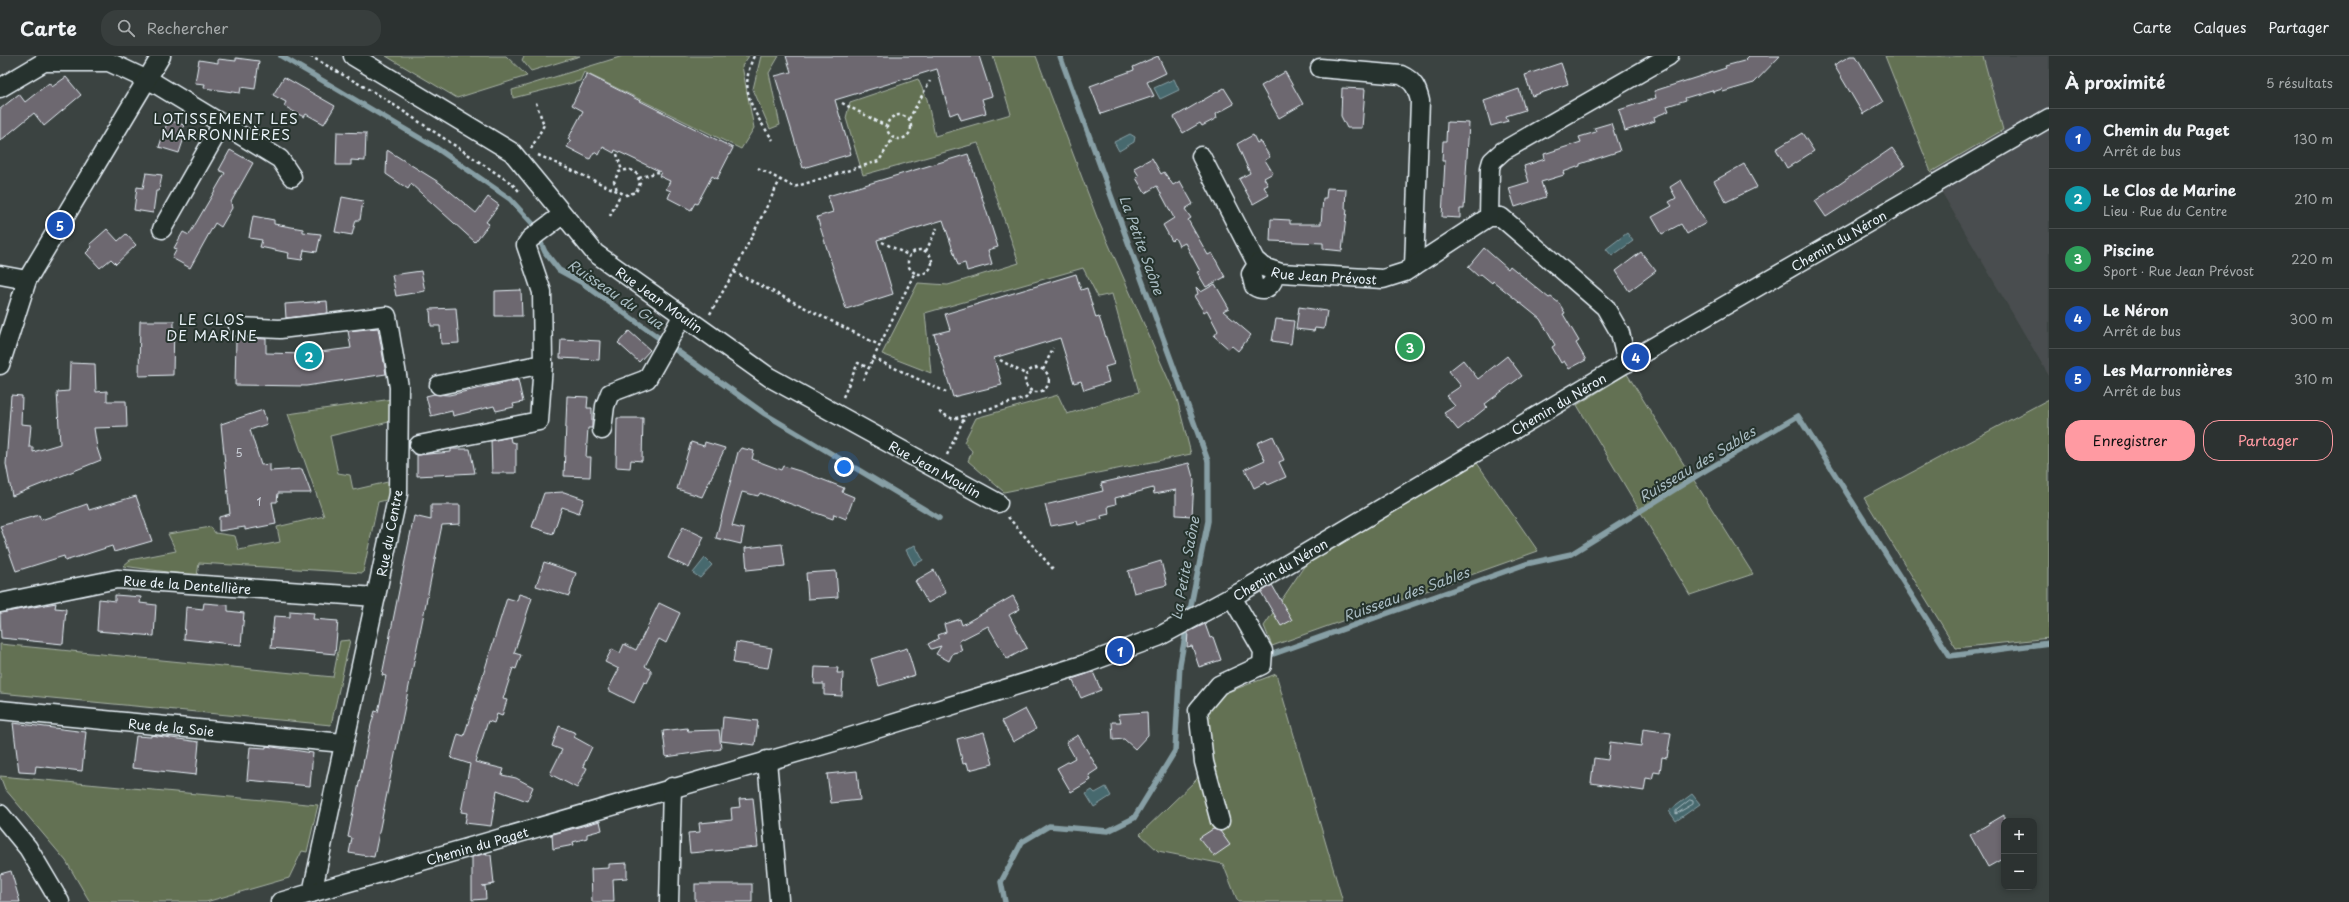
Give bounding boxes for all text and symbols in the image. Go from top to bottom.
search box [101,10,381,46]
text: Carte [20,14,77,42]
text: Rechercher [147,16,228,39]
icon: search [115,17,137,39]
text: Carte [2133,17,2172,38]
text: Calques [2194,17,2246,38]
text: Partager [2268,17,2329,38]
text: À proximité [2065,69,2165,95]
text: 5 résultats [2266,73,2333,92]
district label: LOTISSEMENT LES MARRONNIÈRES [153,108,299,145]
text: Chemin du Paget [2103,118,2230,141]
text: 1 [2075,129,2081,148]
text: 130 m [2294,129,2333,148]
text: Arrêt de bus [2103,141,2181,160]
text: Le Clos de Marine [2103,178,2236,201]
text: 2 [2073,189,2083,208]
text: 210 m [2294,189,2333,208]
water label: La Petite Saône [1114,192,1170,299]
text: Lieu · Rue du Centre [2103,201,2227,220]
street label: Chemin du Néron [1787,205,1889,275]
pin: 5 [47,210,73,240]
text: Piscine [2103,238,2154,261]
text: 3 [2074,249,2082,268]
text: 220 m [2291,249,2333,268]
water label: Ruisseau du Gua [564,254,669,335]
street label: Rue Jean Prévost [1269,261,1377,288]
text: Sport · Rue Jean Prévost [2103,261,2254,280]
street label: Rue Jean Moulin [612,262,707,337]
text: Le Néron [2103,298,2169,321]
district label: LE CLOS DE MARINE [166,309,258,346]
text: 4 [2074,309,2082,328]
text: 300 m [2289,309,2333,328]
text: Arrêt de bus [2103,321,2181,340]
pin: 3 [1397,332,1423,362]
pin: 2 [296,341,322,371]
pin: 4 [1623,342,1649,372]
text: Les Marronnières [2103,358,2232,381]
street label: Chemin du Néron [1507,368,1609,439]
text: 5 [2074,369,2082,388]
text: 310 m [2294,369,2333,388]
text: Arrêt de bus [2103,381,2181,400]
water label: Ruisseau des Sables [1635,420,1761,507]
button: Enregistrer [2065,420,2195,461]
button: Partager [2203,420,2333,461]
street label: Rue Jean Moulin [886,435,985,502]
house number: 5 [235,444,243,461]
your location [834,457,854,477]
street label: Rue du Centre [371,488,407,578]
house number: 1 [257,493,262,510]
water label: La Petite Saône [1166,514,1205,621]
street label: Chemin du Néron [1229,533,1331,604]
water label: Ruisseau des Sables [1340,561,1473,627]
street label: Rue de la Dentellière [123,570,252,598]
pin: 1 [1107,636,1133,666]
street label: Rue de la Soie [127,713,215,740]
map controls [2001,818,2037,890]
button: + [2001,818,2037,854]
street label: Chemin du Paget [424,821,530,869]
button: − [2001,854,2037,890]

